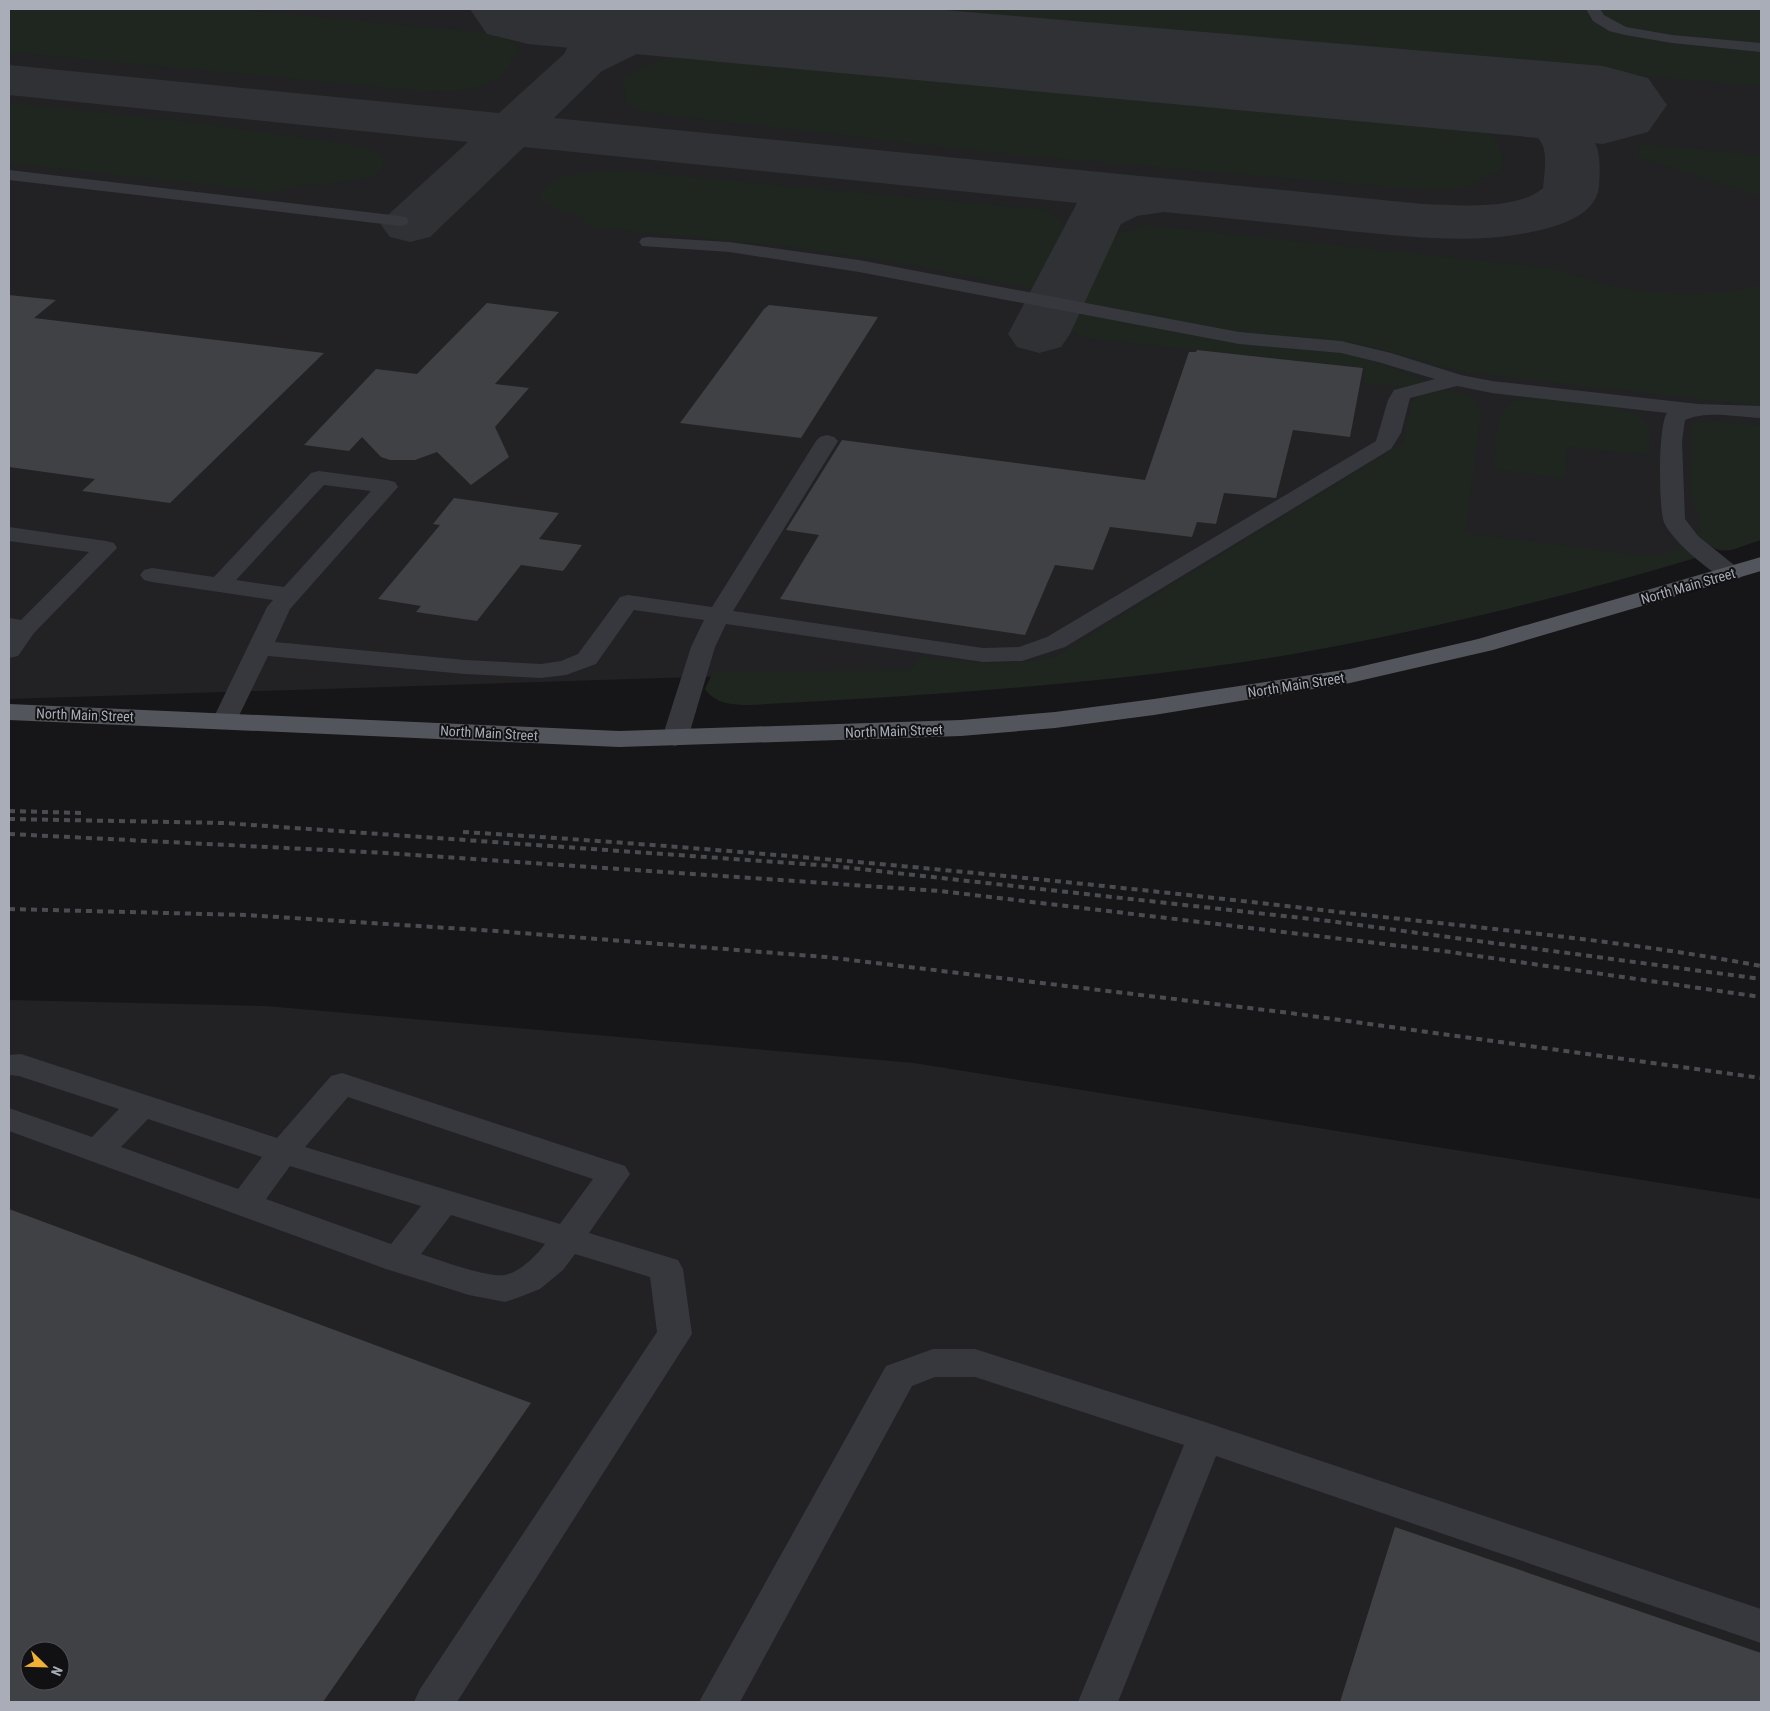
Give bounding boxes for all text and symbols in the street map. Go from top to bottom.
street label: North Main Street [1639,565,1737,607]
street label: North Main Street [1246,669,1346,701]
street label: North Main Street [36,705,134,725]
street label: North Main Street [845,721,943,741]
street label: North Main Street [440,722,538,744]
north arrow [20,1641,70,1691]
text: N [48,1664,66,1678]

